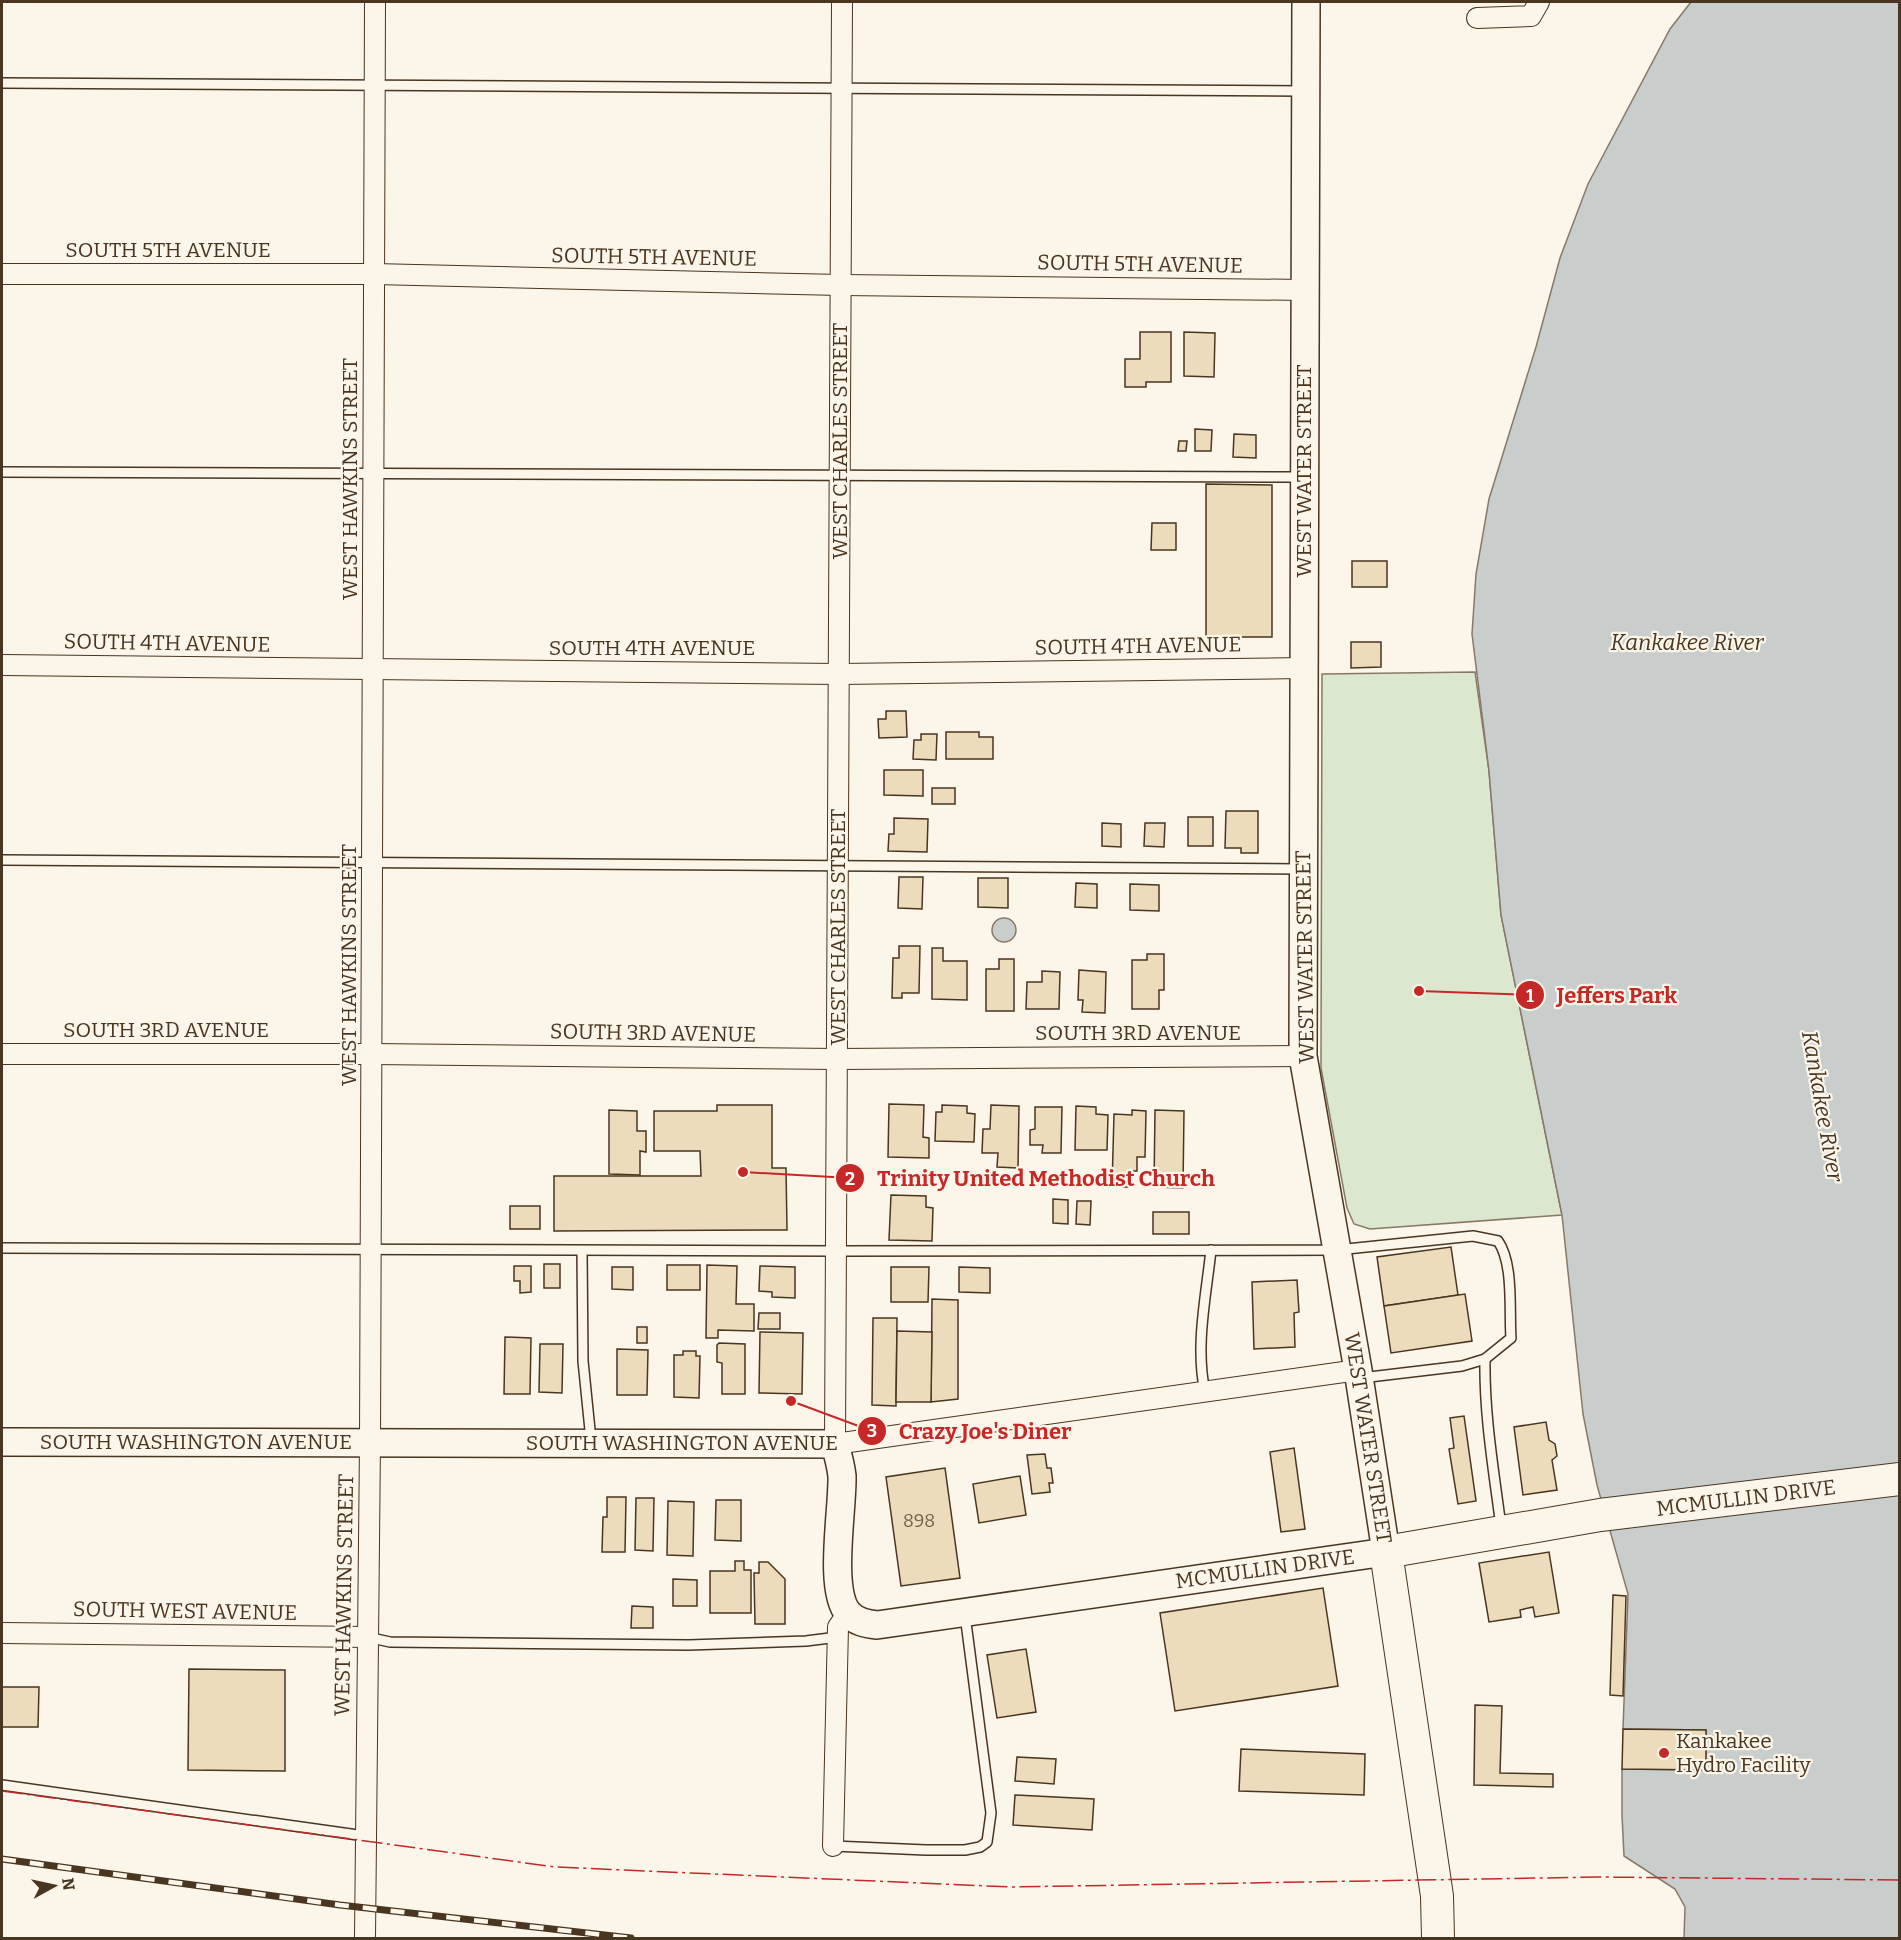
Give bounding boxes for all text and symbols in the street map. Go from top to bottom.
street label: SOUTH 5TH AVENUE [65,237,271,263]
street label: SOUTH 5TH AVENUE [551,242,757,272]
street label: SOUTH 5TH AVENUE [1037,249,1243,279]
street label: WEST CHARLES STREET [827,323,853,559]
street label: WEST HAWKINS STREET [337,358,363,600]
street label: WEST WATER STREET [1291,364,1317,578]
street label: SOUTH 4TH AVENUE [63,628,271,658]
water label: Kankakee River [1611,629,1764,656]
street label: SOUTH 4TH AVENUE [1034,631,1242,661]
street label: SOUTH 4TH AVENUE [549,635,755,661]
street label: WEST CHARLES STREET [825,809,851,1045]
street label: WEST HAWKINS STREET [336,844,362,1086]
street label: WEST WATER STREET [1290,850,1320,1064]
callout: Jeffers Park [1515,975,1689,1015]
text: Jeffers Park [1556,982,1677,1009]
text: 1 [1526,985,1534,1007]
street label: SOUTH 3RD AVENUE [63,1017,269,1043]
street label: SOUTH 3RD AVENUE [550,1018,756,1048]
street label: SOUTH 3RD AVENUE [1035,1020,1241,1046]
water label: Kankakee River [1796,1028,1849,1185]
callout: Trinity United Methodist Church [835,1158,1226,1198]
text: Trinity United Methodist Church [877,1165,1215,1192]
text: 2 [845,1168,855,1190]
street label: WEST WATER STREET [1338,1331,1398,1545]
callout: Crazy Joe's Diner [857,1411,1083,1451]
text: Crazy Joe's Diner [899,1418,1072,1445]
text: 3 [867,1420,877,1442]
street label: SOUTH WASHINGTON AVENUE [40,1429,352,1455]
street label: SOUTH WASHINGTON AVENUE [526,1430,838,1456]
street label: WEST HAWKINS STREET [329,1474,359,1716]
street label: MCMULLIN DRIVE [1655,1474,1837,1522]
house number: 898 [903,1510,935,1532]
street label: MCMULLIN DRIVE [1174,1544,1356,1594]
street label: SOUTH WEST AVENUE [73,1596,297,1626]
place label: Kankakee Hydro Facility [1676,1728,1811,1778]
marker: Kankakee Hydro Facility [1657,1746,1671,1760]
north arrow [24,1856,84,1916]
text: N [58,1877,79,1891]

